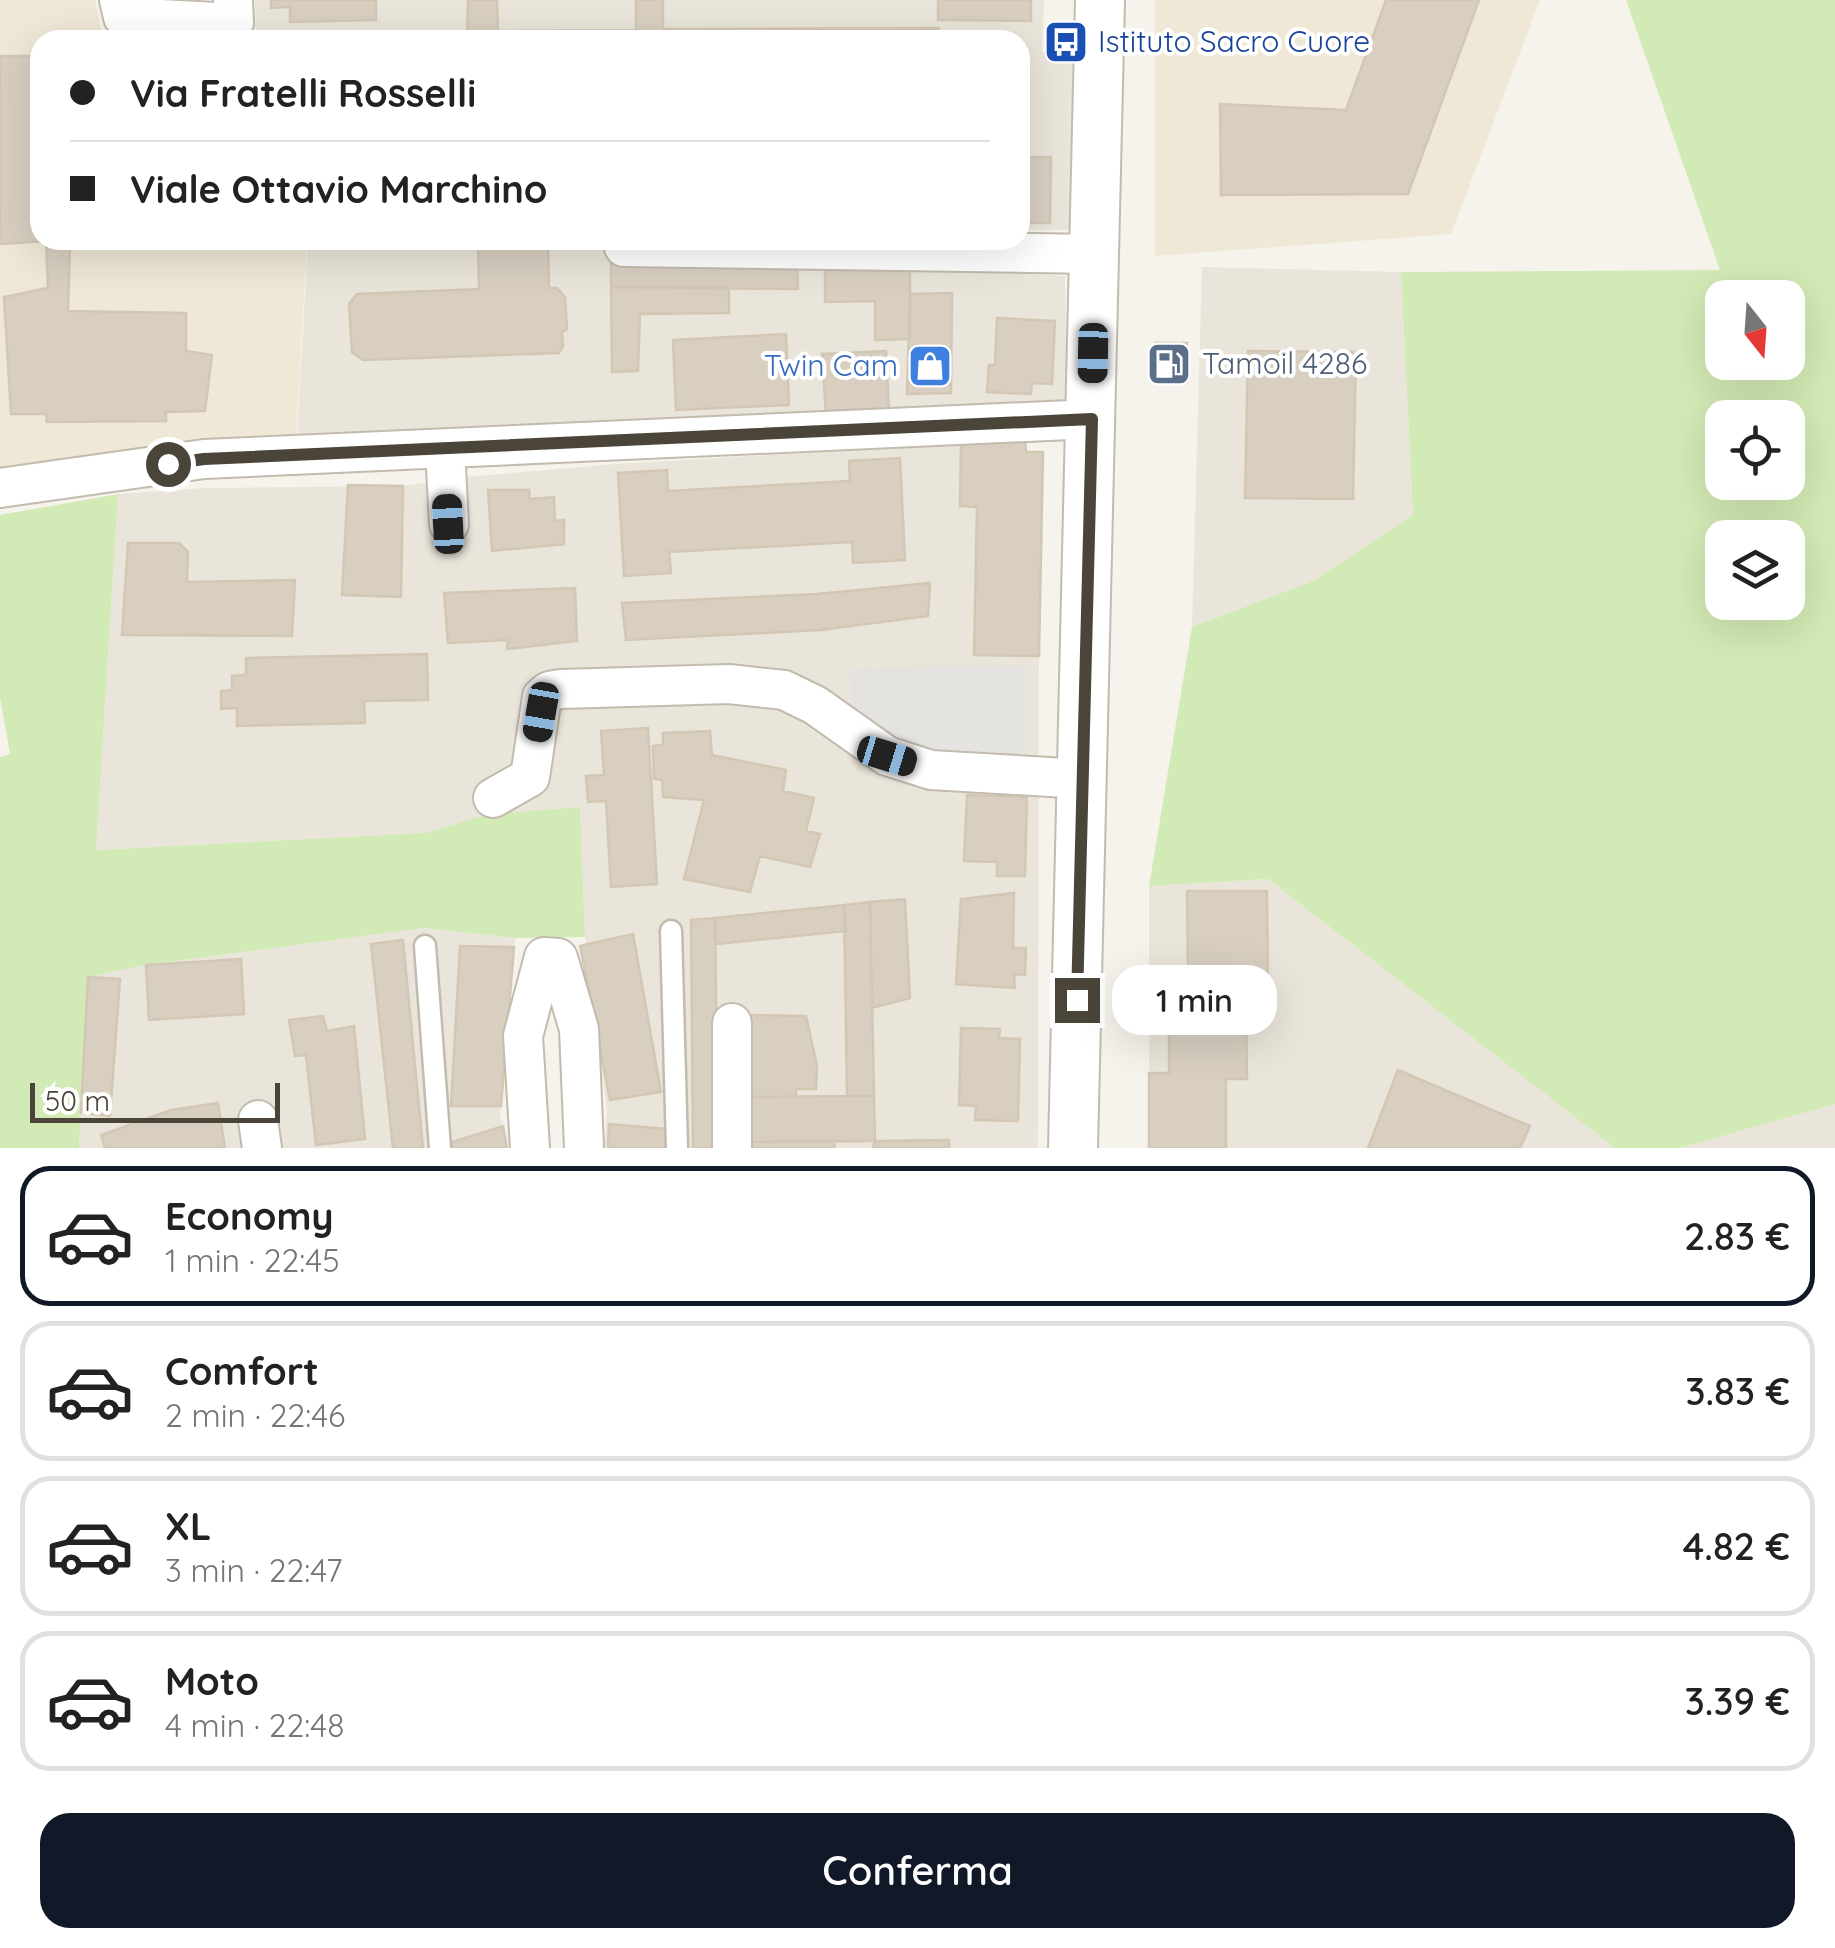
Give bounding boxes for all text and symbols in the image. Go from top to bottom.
bus stop icon: Istituto Sacro Cuore [1043,19,1089,65]
place label: Istituto Sacro Cuore [1098,22,1370,60]
text: Via Fratelli Rosselli [130,69,476,117]
text: Viale Ottavio Marchino [130,165,548,213]
north arrow [1705,280,1805,380]
map controls [1705,280,1805,620]
car [1077,323,1109,383]
fuel station icon: Tamoil 4286 [1146,341,1192,387]
shop icon: Twin Cam [907,343,953,389]
place label: Tamoil 4286 [1202,344,1367,382]
place label: Twin Cam [764,346,898,384]
button: locate [1705,400,1805,500]
route start [146,442,191,487]
car [431,493,465,555]
button: layers [1705,520,1805,620]
car [521,680,561,744]
car [854,733,920,779]
callout: 1 min [1112,965,1277,1035]
route end [1055,978,1100,1023]
text: 1 min [1156,980,1233,1020]
scale bar [30,1078,280,1122]
text: 50 m [45,1083,110,1118]
icon: car [45,1191,135,1281]
text: Economy [165,1192,334,1240]
text: 2.83 € [1684,1212,1790,1260]
text: 1 min · 22:45 [165,1240,340,1280]
icon: car [45,1346,135,1436]
text: Comfort [165,1347,319,1395]
text: 3.83 € [1685,1367,1790,1415]
text: 2 min · 22:46 [165,1395,345,1435]
icon: car [45,1501,135,1591]
text: XL [165,1502,211,1550]
text: 4.82 € [1683,1522,1790,1570]
text: 3 min · 22:47 [165,1550,343,1590]
icon: car [45,1656,135,1746]
text: Moto [165,1657,259,1705]
text: 3.39 € [1684,1677,1790,1725]
text: 4 min · 22:48 [165,1705,344,1745]
button: Conferma [40,1813,1795,1928]

